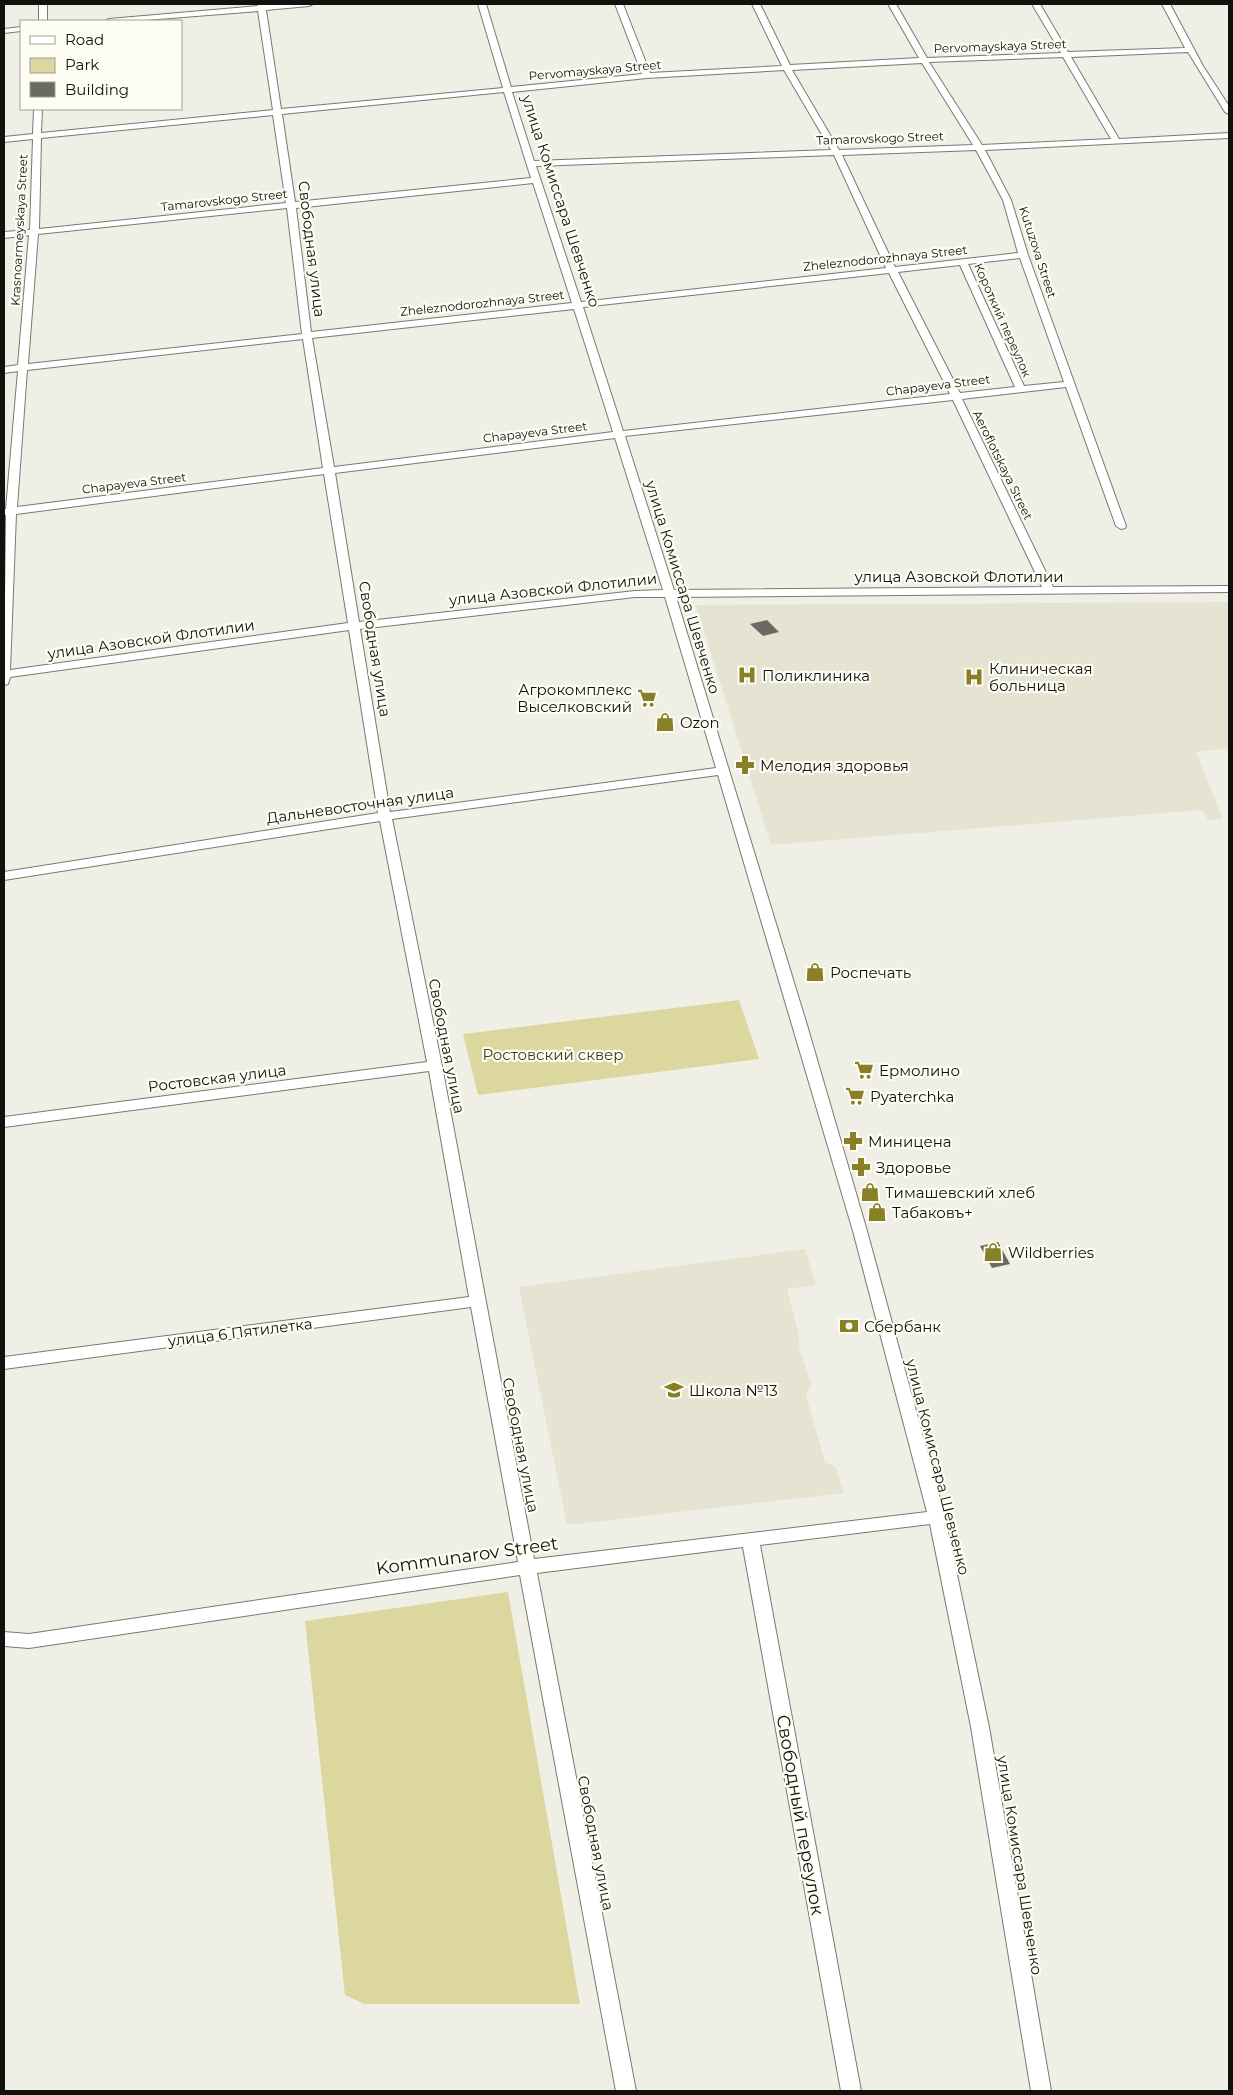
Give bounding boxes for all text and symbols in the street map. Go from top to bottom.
legend [20,20,182,110]
text: Road [65,30,104,49]
street label: Pervomayskaya Street [933,36,1067,56]
text: Park [65,55,99,74]
street label: Pervomayskaya Street [528,57,662,83]
text: Building [65,80,129,99]
street label: улица Комиссара Шевченко [517,91,604,310]
street label: Tamarovskogo Street [816,128,944,148]
street label: Krasnoarmeyskaya Street [8,154,30,306]
street label: Свободная улица [294,180,330,318]
street label: Tamarovskogo Street [160,186,288,214]
street label: Kutuzova Street [1016,204,1060,300]
street label: Zheleznodorozhnaya Street [802,242,968,274]
street label: Короткий переулок [971,261,1035,379]
street label: Zheleznodorozhnaya Street [399,287,565,319]
street label: Chapayeva Street [885,371,991,399]
street label: Aeroflotskaya Street [970,408,1036,522]
street label: Chapayeva Street [482,418,588,446]
street label: Chapayeva Street [81,469,187,497]
street label: улица Комиссара Шевченко [641,477,725,696]
street label: улица Азовской Флотилии [853,567,1064,586]
street label: улица Азовской Флотилии [447,569,658,609]
street label: Свободная улица [355,580,395,718]
street label: улица Азовской Флотилии [45,615,256,663]
place label: Клиническая больница [989,659,1093,695]
hospital icon: Поликлиника [736,664,758,686]
place label: Поликлиника [762,666,870,685]
hospital icon: Клиническая больница [963,666,985,688]
place label: Агрокомплекс Выселковский [517,680,632,716]
supermarket icon: Агрокомплекс Выселковский [636,687,658,709]
shop icon: Ozon [654,711,676,733]
place label: Ozon [680,713,720,732]
pharmacy icon: Мелодия здоровья [734,754,756,776]
place label: Мелодия здоровья [760,756,909,775]
street label: Дальневосточная улица [265,782,455,828]
shop icon: Роспечать [804,961,826,983]
place label: Роспечать [830,963,911,982]
street label: Свободная улица [425,977,469,1115]
park label: Ростовский сквер [482,1045,624,1064]
supermarket icon: Ермолино [853,1059,875,1081]
street label: Ростовская улица [147,1060,287,1096]
place label: Ермолино [879,1061,960,1080]
supermarket icon: Pyaterchka [844,1085,866,1107]
place label: Pyaterchka [870,1087,954,1106]
pharmacy icon: Миницена [842,1130,864,1152]
place label: Миницена [868,1132,952,1151]
pharmacy icon: Здоровье [850,1156,872,1178]
place label: Здоровье [876,1158,951,1177]
shop icon: Тимашевский хлеб [859,1181,881,1203]
place label: Тимашевский хлеб [885,1183,1035,1202]
shop icon: Табаковъ+ [866,1201,888,1223]
place label: Табаковъ+ [892,1203,973,1222]
shop icon: Wildberries [982,1241,1004,1263]
place label: Wildberries [1008,1243,1094,1262]
street label: улица 6 Пятилетка [166,1314,313,1350]
bank icon: Сбербанк [838,1315,860,1337]
place label: Сбербанк [864,1317,941,1336]
street label: улица Комиссара Шевченко [902,1356,974,1577]
street label: Свободная улица [499,1376,543,1514]
school or university icon: Школа №13 [663,1379,685,1401]
place label: Школа №13 [689,1381,778,1400]
street label: Kommunarov Street [375,1532,559,1580]
street label: Свободный переулок [772,1713,829,1917]
street label: улица Комиссара Шевченко [993,1753,1047,1976]
street label: Свободная улица [574,1774,618,1912]

